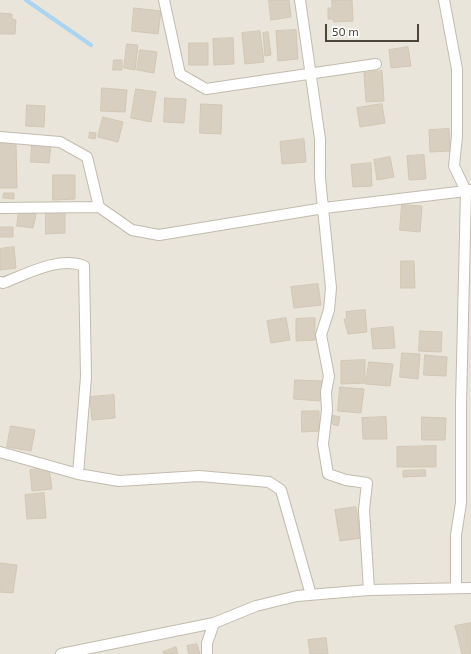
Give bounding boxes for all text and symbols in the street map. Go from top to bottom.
scale bar [327,16,421,42]
text: 50 m [332,24,359,38]

